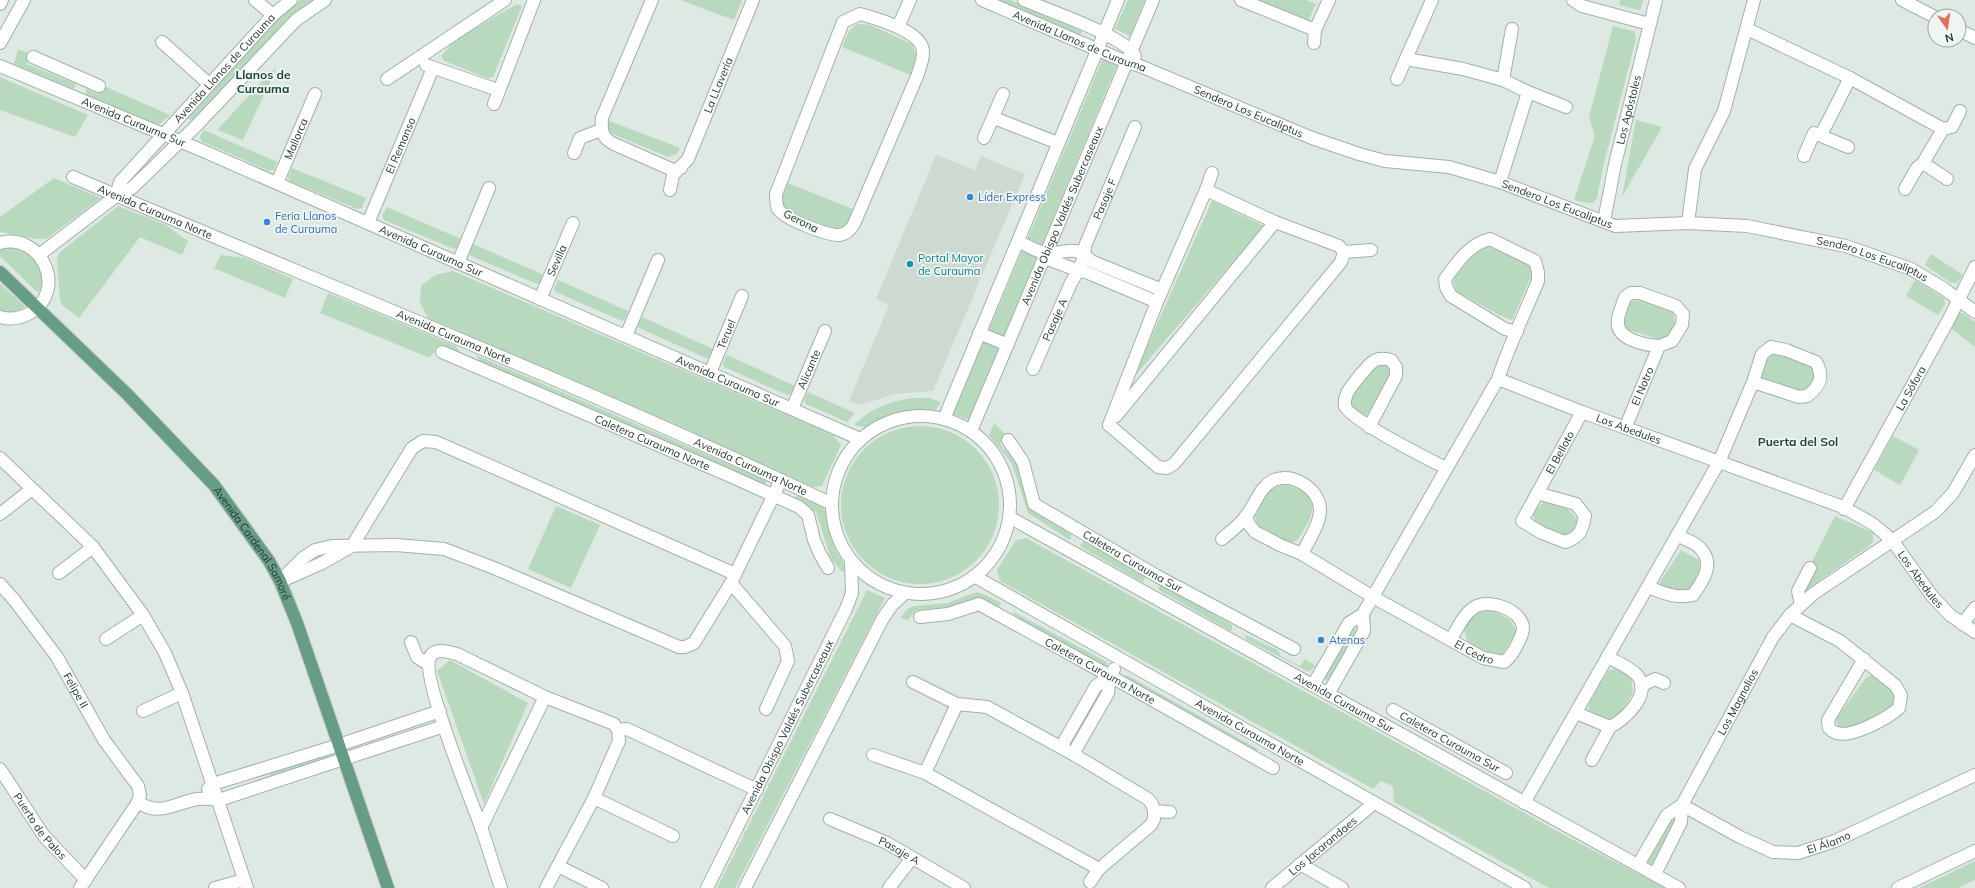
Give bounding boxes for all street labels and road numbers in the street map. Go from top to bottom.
street label: Avenida Llanos de Curauma [1011,7,1149,75]
street label: Avenida Llanos de Curauma [170,11,278,125]
street label: La LLavería [701,55,736,115]
street label: Los Apóstoles [1613,74,1644,146]
street label: Sendero Los Eucaliptus [1191,82,1306,141]
street label: Avenida Curauma Sur [80,94,188,150]
street label: El Remanso [382,115,419,176]
street label: Mallorca [281,116,311,162]
street label: Avenida Obispo Valdés Subercaseaux [1018,124,1106,307]
street label: Pasaje F [1090,176,1120,222]
street label: Sendero Los Eucaliptus [1500,176,1615,231]
street label: Avenida Curauma Norte [95,181,214,242]
street label: Gerona [781,206,821,236]
street label: Avenida Curauma Sur [377,222,485,280]
street label: Sendero Los Eucaliptus [1815,233,1931,285]
street label: Sevilla [544,243,570,278]
street label: Pasaje A [1039,296,1070,343]
street label: Avenida Curauma Norte [394,306,513,367]
street label: Teruel [714,317,738,351]
street label: Alicante [794,348,823,391]
street label: Avenida Curauma Sur [674,352,782,410]
street label: La Sófora [1893,363,1929,413]
street label: El Notro [1628,365,1657,408]
street label: Los Abedules [1594,411,1663,447]
street label: Caletera Curauma Norte [593,412,712,473]
street label: El Belloto [1542,428,1577,476]
street label: Avenida Curauma Norte [692,434,810,498]
street label: Avenida Cardenal Samoré [210,484,294,602]
street label: Caletera Curauma Sur [1080,527,1185,595]
street label: Los Abedules [1895,548,1947,611]
street label: Caletera Curauma Norte [1042,635,1158,707]
street label: Avenida Obispo Valdés Subercaseaux [738,637,837,816]
street label: El Cedro [1452,637,1495,667]
street label: Los Magnolios [1714,667,1761,737]
street label: Avenida Curauma Sur [1292,669,1396,736]
street label: Felipe II [60,670,91,711]
street label: Avenida Curauma Norte [1193,696,1307,769]
street label: Caletera Curauma Sur [1397,708,1502,775]
street label: Puerto de Palos [11,790,70,862]
street label: Los Jacarandaes [1286,813,1360,878]
street label: El Álamo [1805,828,1853,857]
street label: Pasaje A [877,833,922,868]

